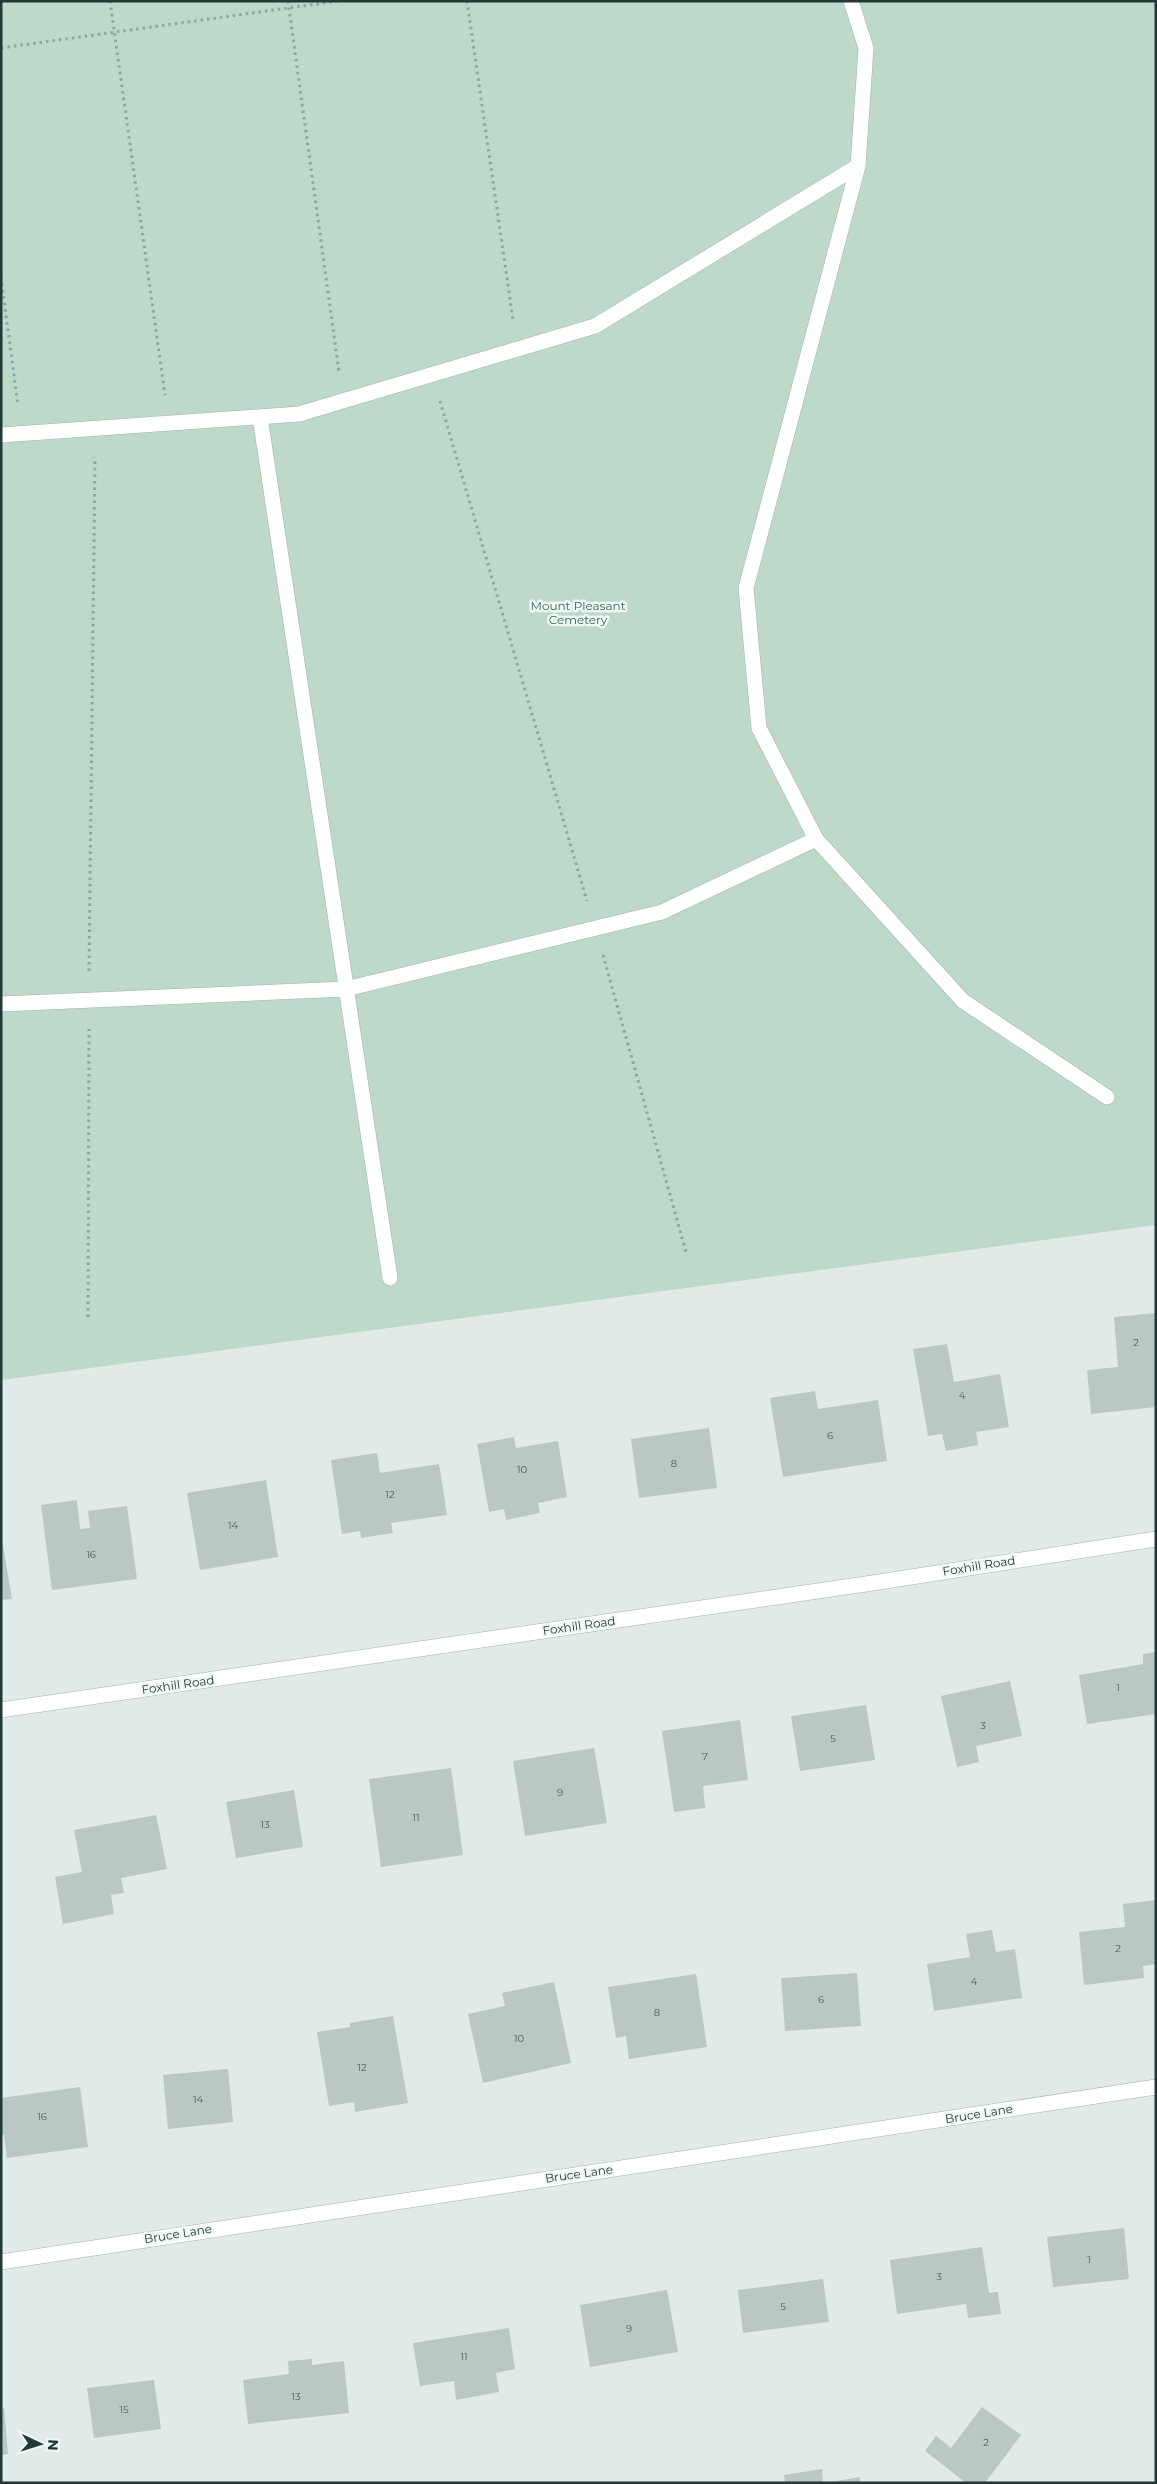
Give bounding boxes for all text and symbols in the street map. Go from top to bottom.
park label: Mount Pleasant Cemetery [530,598,626,627]
house number: 2 [1133,1336,1139,1349]
house number: 4 [959,1389,966,1402]
house number: 6 [827,1429,833,1442]
house number: 8 [671,1457,677,1470]
house number: 10 [517,1463,527,1476]
house number: 12 [385,1488,395,1501]
house number: 14 [228,1519,238,1532]
house number: 16 [86,1548,96,1561]
street label: Foxhill Road [941,1552,1016,1579]
street label: Foxhill Road [542,1613,616,1638]
street label: Foxhill Road [141,1672,215,1697]
house number: 1 [1116,1681,1120,1694]
house number: 3 [980,1719,986,1732]
house number: 5 [830,1732,836,1745]
house number: 7 [702,1750,708,1763]
house number: 9 [557,1786,563,1799]
house number: 11 [412,1811,420,1824]
house number: 13 [260,1818,270,1831]
house number: 2 [1115,1942,1121,1955]
house number: 4 [971,1975,978,1988]
house number: 6 [818,1993,824,2006]
house number: 8 [654,2006,660,2019]
house number: 10 [514,2032,524,2045]
house number: 12 [357,2061,367,2074]
house number: 14 [193,2093,203,2106]
street label: Bruce Lane [944,2101,1014,2126]
house number: 16 [37,2110,47,2123]
street label: Bruce Lane [544,2161,614,2186]
street label: Bruce Lane [143,2221,213,2246]
house number: 1 [1087,2253,1091,2266]
house number: 3 [936,2270,942,2283]
house number: 5 [780,2300,786,2313]
house number: 9 [626,2322,632,2335]
house number: 11 [460,2350,468,2363]
house number: 13 [291,2390,301,2403]
house number: 15 [119,2403,129,2416]
north arrow [15,2419,65,2469]
house number: 2 [983,2436,989,2449]
text: N [44,2439,62,2451]

